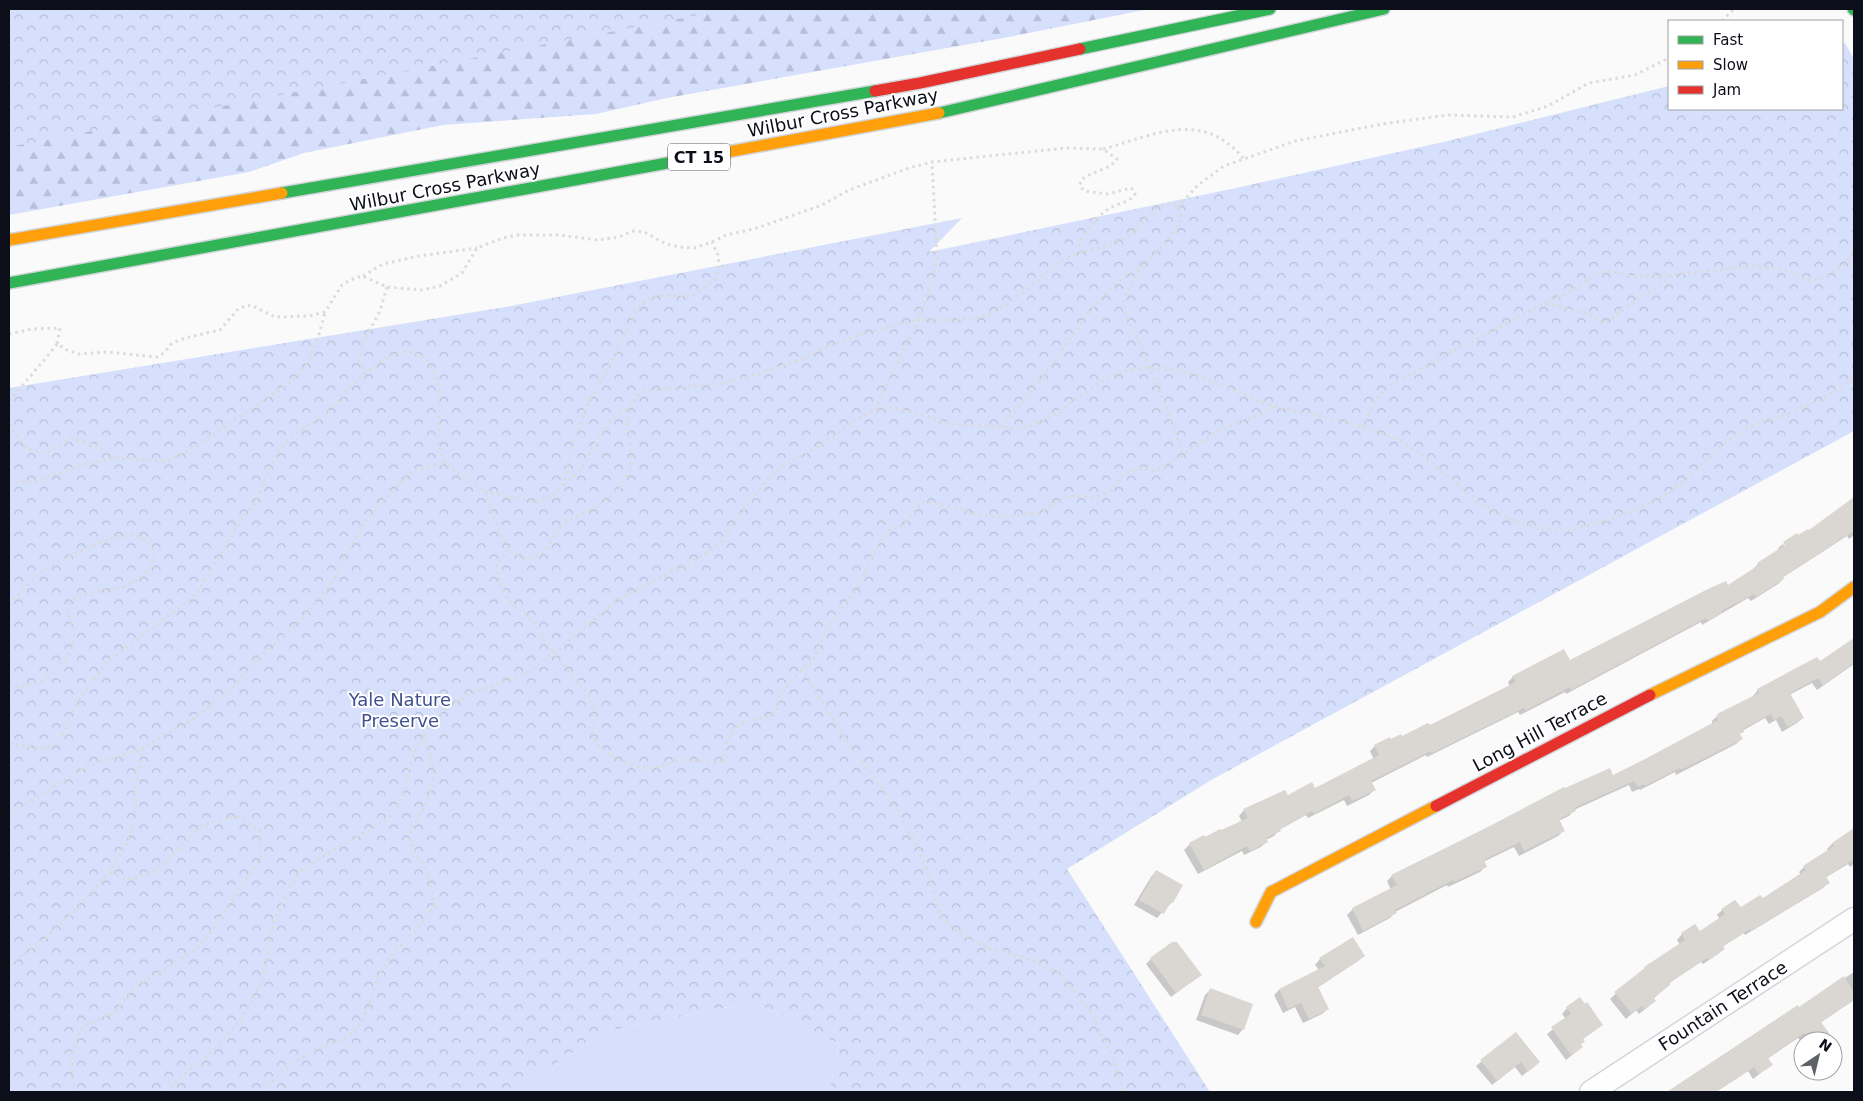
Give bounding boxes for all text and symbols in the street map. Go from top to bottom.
legend [1668,20,1843,110]
text: Fast [1713,31,1743,49]
text: Slow [1713,56,1748,74]
text: Jam [1712,81,1741,99]
street label: Wilbur Cross Parkway [746,84,940,141]
road number: CT 15 [668,144,730,170]
street label: Wilbur Cross Parkway [348,158,542,215]
street label: Long Hill Terrace [1469,687,1610,776]
park label: Yale Nature Preserve [348,689,451,731]
street label: Fountain Terrace [1654,956,1791,1055]
north arrow [1793,1031,1843,1081]
text: N [1816,1035,1835,1055]

